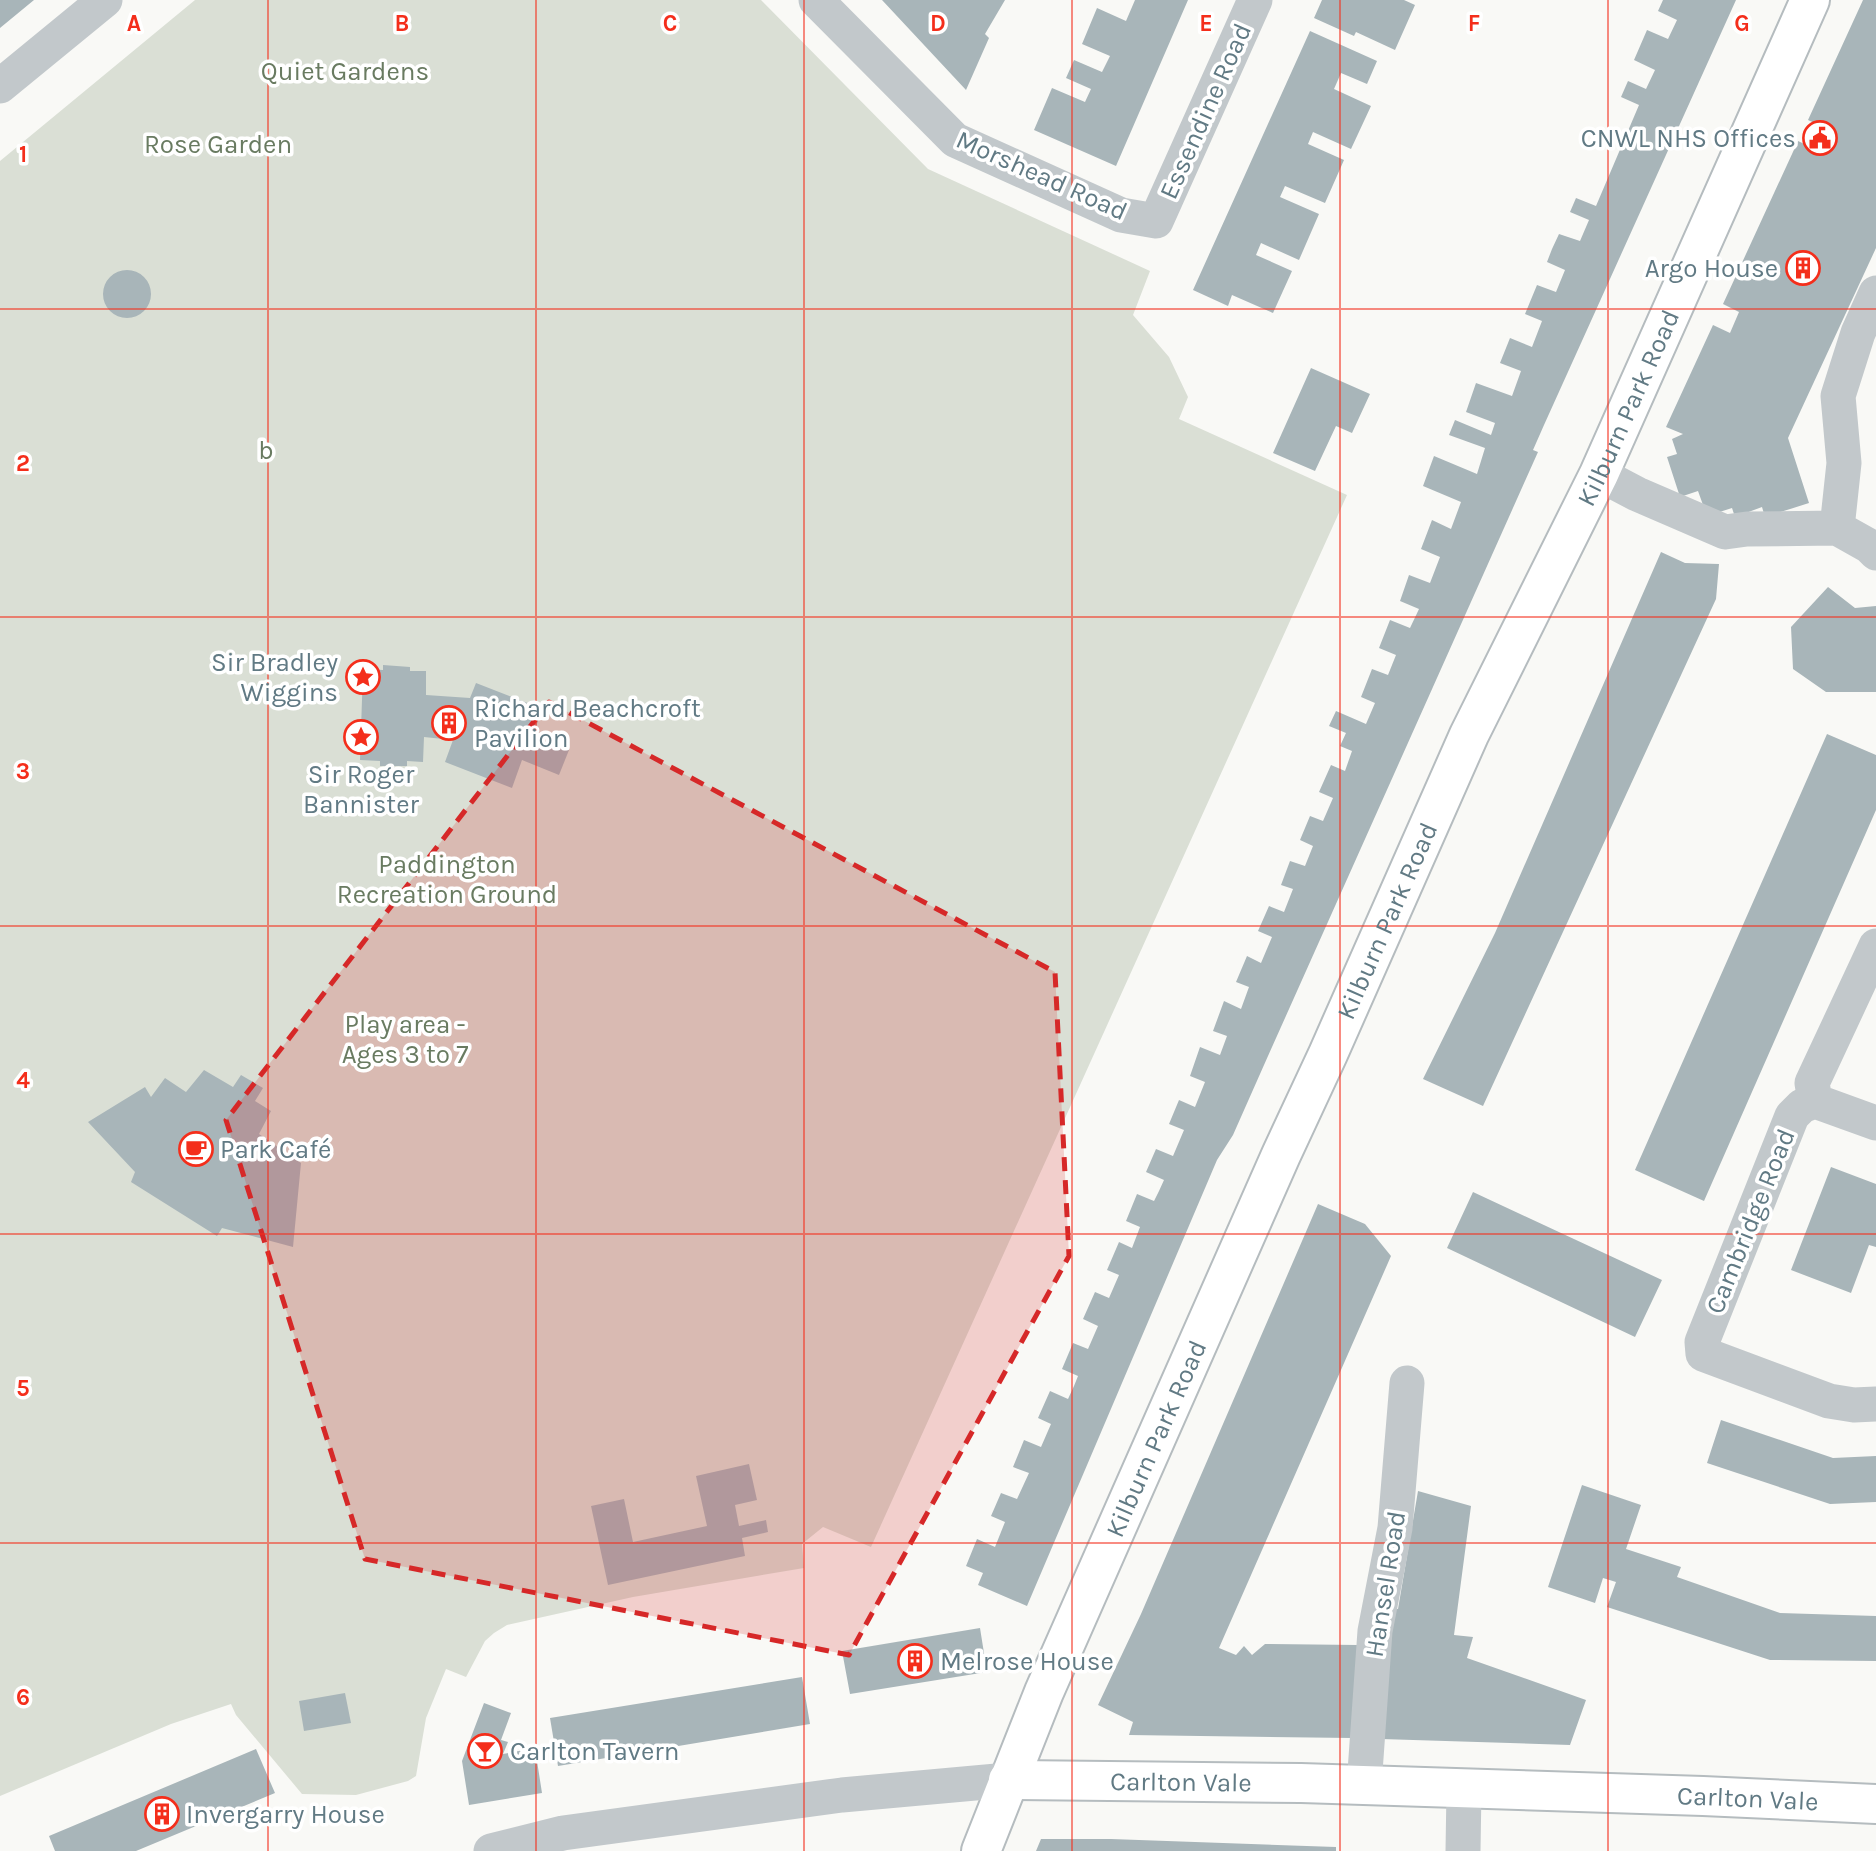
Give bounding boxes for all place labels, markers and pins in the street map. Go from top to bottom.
public building icon: CNWL NHS Offices [1801,119,1839,157]
place label: CNWL NHS Offices [1581,123,1796,154]
building icon: Argo House [1784,249,1822,287]
place label: Argo House [1645,253,1778,284]
place label: Sir Bradley Wiggins [211,647,338,708]
place icon: Sir Bradley Wiggins [344,658,382,696]
place label: Richard Beachcroft Pavilion [474,693,701,754]
building icon: Richard Beachcroft Pavilion [430,704,468,742]
place icon: Sir Roger Bannister [342,718,380,756]
place label: Sir Roger Bannister [303,759,419,820]
cafe icon: Park Café [177,1130,215,1168]
place label: Park Café [220,1134,331,1165]
building icon: Melrose House [896,1642,934,1680]
place label: Melrose House [940,1646,1114,1677]
bar icon: Carlton Tavern [466,1732,504,1770]
place label: Carlton Tavern [510,1736,679,1767]
building icon: Invergarry House [143,1795,181,1833]
place label: Invergarry House [186,1799,385,1830]

